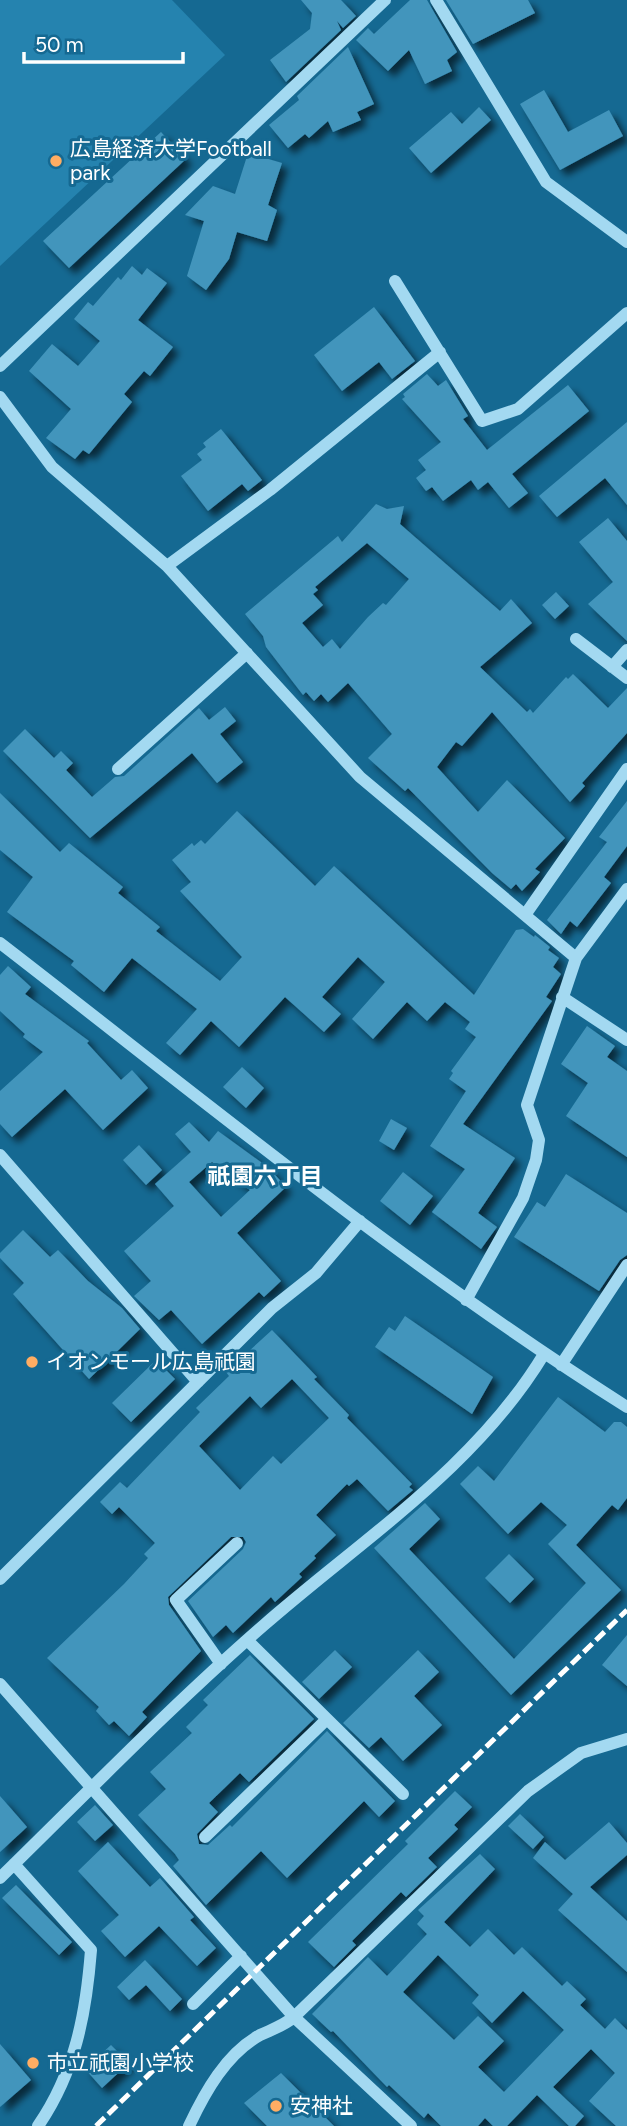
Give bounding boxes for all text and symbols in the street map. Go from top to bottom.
scale bar [24,21,184,65]
text: 50 m [35,32,84,57]
place label: 広島経済大学Football park [70,136,272,185]
marker: 広島経済大学Football park [48,153,64,169]
district label: 祇園六丁目 [208,1162,323,1190]
place label: イオンモール広島祇園 [46,1349,256,1374]
marker: イオンモール広島祇園 [24,1354,40,1370]
place label: 市立祇園小学校 [47,2050,194,2075]
marker: 市立祇園小学校 [25,2055,41,2071]
place label: 安神社 [290,2093,353,2118]
marker: 安神社 [268,2098,284,2114]

